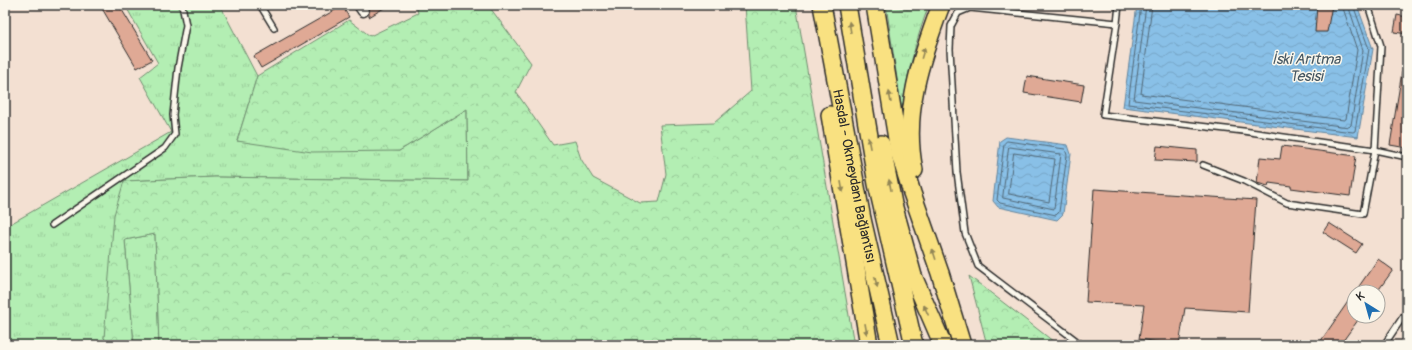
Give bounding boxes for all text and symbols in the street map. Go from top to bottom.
one-way arrow [847,21,853,33]
one-way arrow [921,46,927,58]
water label: İski Arıtma Tesisi [1272,50,1341,86]
street label: Hasdal - Okmeydanı Bağlantısı [829,88,880,264]
one-way arrow [887,91,893,103]
one-way arrow [866,137,872,149]
one-way arrow [886,179,892,191]
one-way arrow [839,181,845,193]
one-way arrow [931,248,937,260]
one-way arrow [873,276,879,289]
north arrow [1346,284,1386,324]
text: K [1354,289,1367,304]
one-way arrow [923,304,929,315]
one-way arrow [863,323,869,335]

